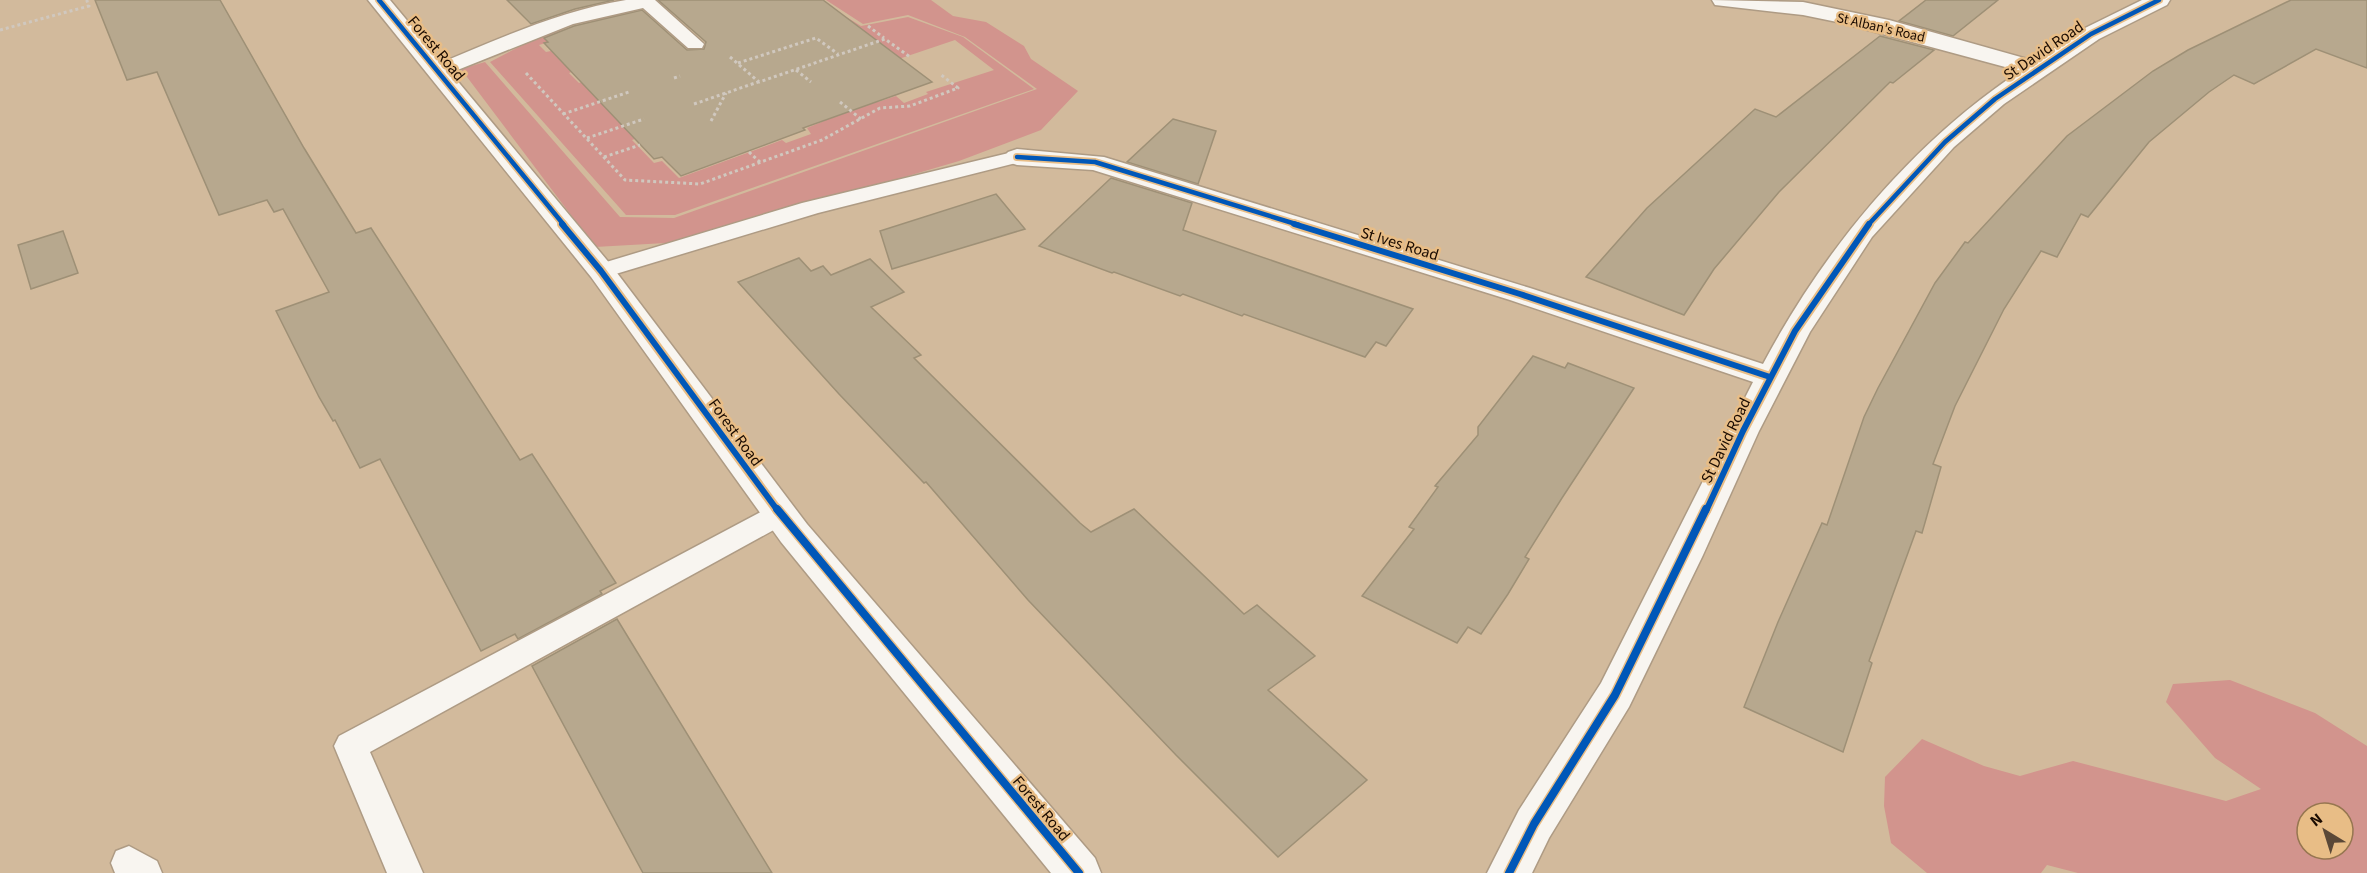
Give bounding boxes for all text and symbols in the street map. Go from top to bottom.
street label: St Alban's Road [1835,8,1927,48]
street label: Forest Road [402,11,470,86]
street label: St David Road [1999,16,2088,86]
street label: St Ives Road [1358,222,1441,266]
street label: Forest Road [703,394,767,471]
street label: St David Road [1696,394,1756,487]
street label: Forest Road [1007,771,1075,846]
north arrow [2295,801,2355,861]
text: N [2305,808,2327,832]

